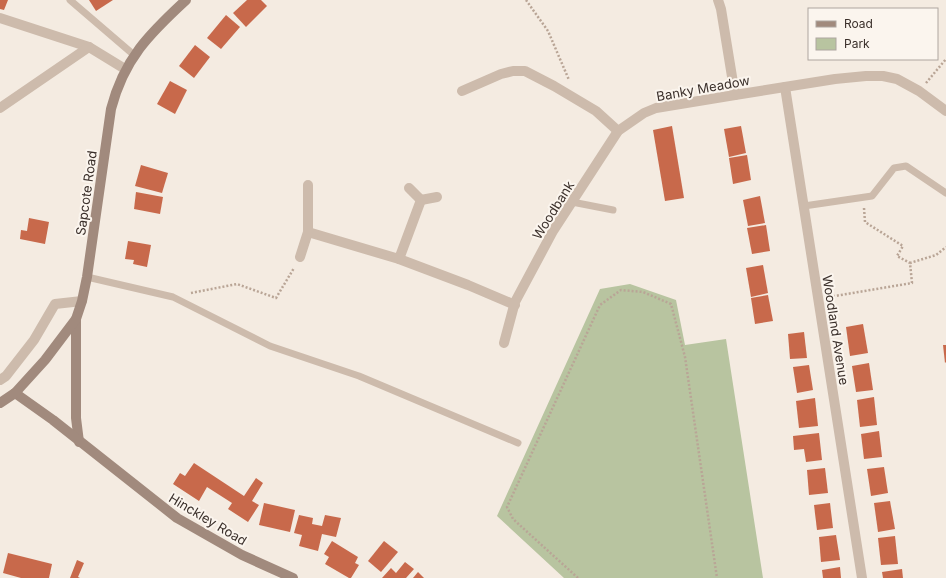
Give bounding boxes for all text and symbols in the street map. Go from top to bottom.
legend [808,8,938,60]
text: Road [844,16,873,31]
text: Park [844,36,870,51]
street label: Banky Meadow [655,72,751,104]
street label: Sapcote Road [72,150,100,236]
street label: Woodbank [529,178,577,242]
street label: Woodland Avenue [819,274,853,386]
street label: Hinckley Road [166,490,250,548]

